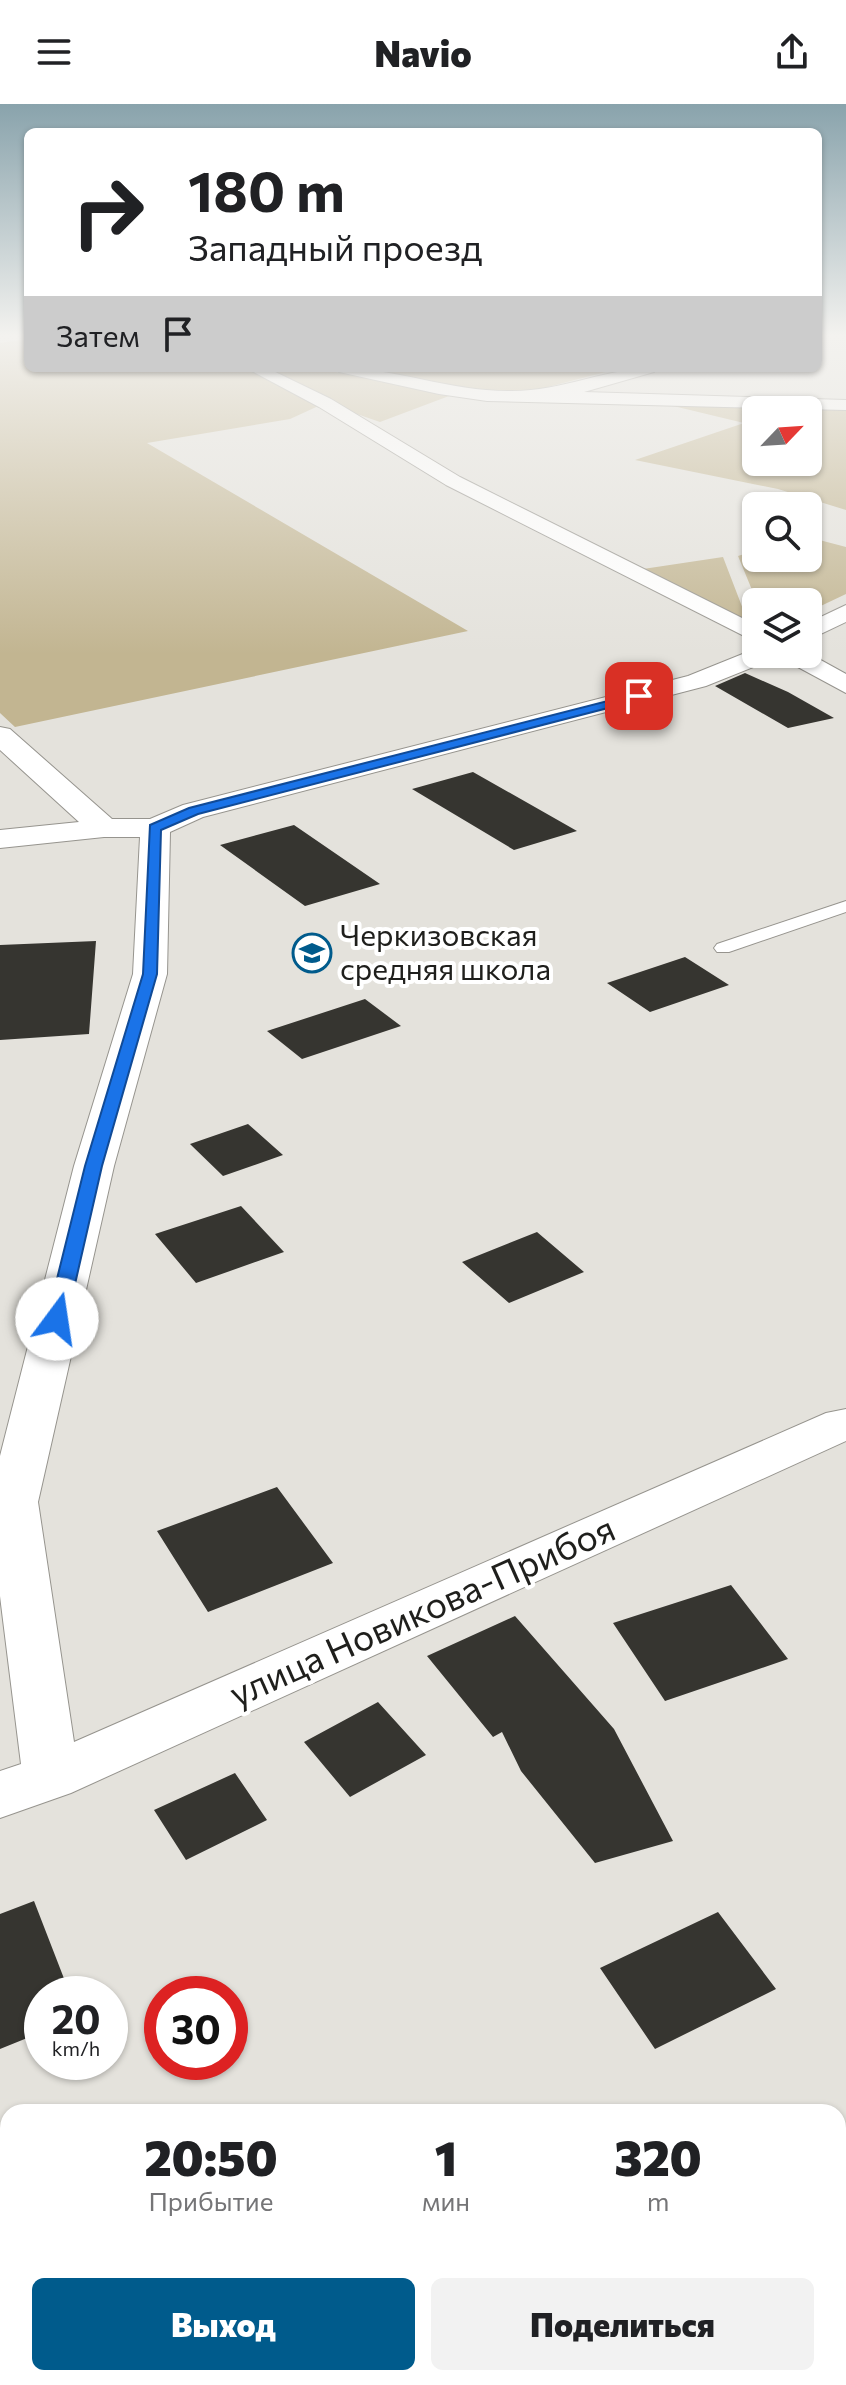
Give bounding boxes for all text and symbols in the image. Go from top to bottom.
icon: menu [32,30,76,74]
text: Navio [374,30,472,74]
icon: share [770,30,814,74]
text: 180 m [188,155,345,224]
icon: right [56,160,160,264]
text: Западный проезд [188,224,482,268]
icon: arrive [156,312,200,356]
text: Затем [56,316,140,353]
north arrow [742,396,822,476]
map controls [742,396,822,668]
button: search [742,492,822,572]
button: layers [742,588,822,668]
pin [605,662,673,730]
icon: arrive [617,674,661,718]
place label: Черкизовская средняя школа [340,915,551,986]
school or university icon: Черкизовская средняя школа [291,932,333,974]
position arrow [15,1277,99,1361]
street label: улица Новикова-Прибоя [222,1504,621,1714]
speed limit sign: 30 [144,1976,248,2080]
text: 20 [51,1993,101,2042]
text: km/h [52,2036,100,2060]
text: 20:50 [144,2127,278,2186]
text: 1 [435,2127,457,2186]
text: 320 [614,2127,702,2186]
text: Прибытие [148,2185,273,2216]
text: мин [422,2185,470,2216]
text: m [647,2185,669,2216]
button: Выход [32,2278,415,2370]
button: Поделиться [431,2278,814,2370]

